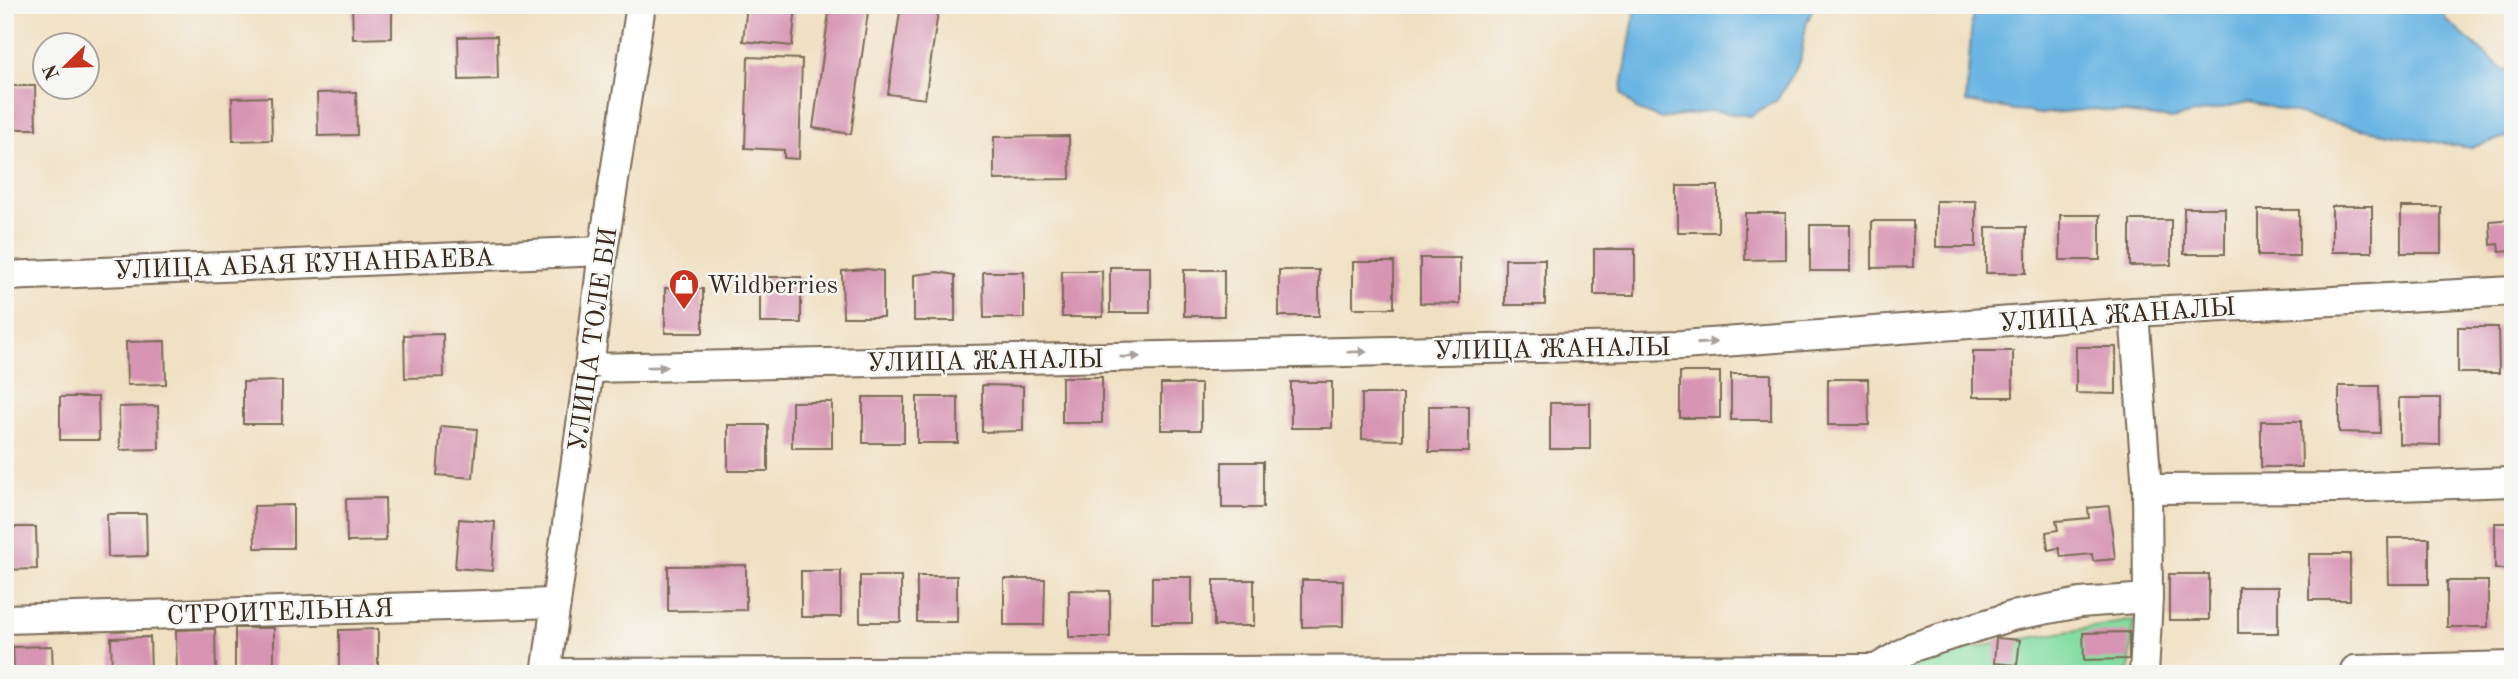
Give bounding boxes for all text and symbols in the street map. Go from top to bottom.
north arrow [32,32,102,102]
text: N [41,61,64,82]
street label: УЛИЦА ТОЛЕ БИ [565,226,623,453]
street label: УЛИЦА АБАЯ КУНАНБАЕВА [113,245,495,285]
shop icon: Wildberries [667,267,701,311]
place label: Wildberries [707,273,838,299]
street label: УЛИЦА ЖАНАЛЫ [1998,295,2236,337]
street label: УЛИЦА ЖАНАЛЫ [1433,335,1671,365]
one-way arrow [1696,337,1718,348]
one-way arrow [1346,346,1368,358]
street label: УЛИЦА ЖАНАЛЫ [866,347,1104,377]
one-way arrow [1119,351,1141,362]
one-way arrow [646,361,668,372]
street label: СТРОИТЕЛЬНАЯ [166,596,394,630]

